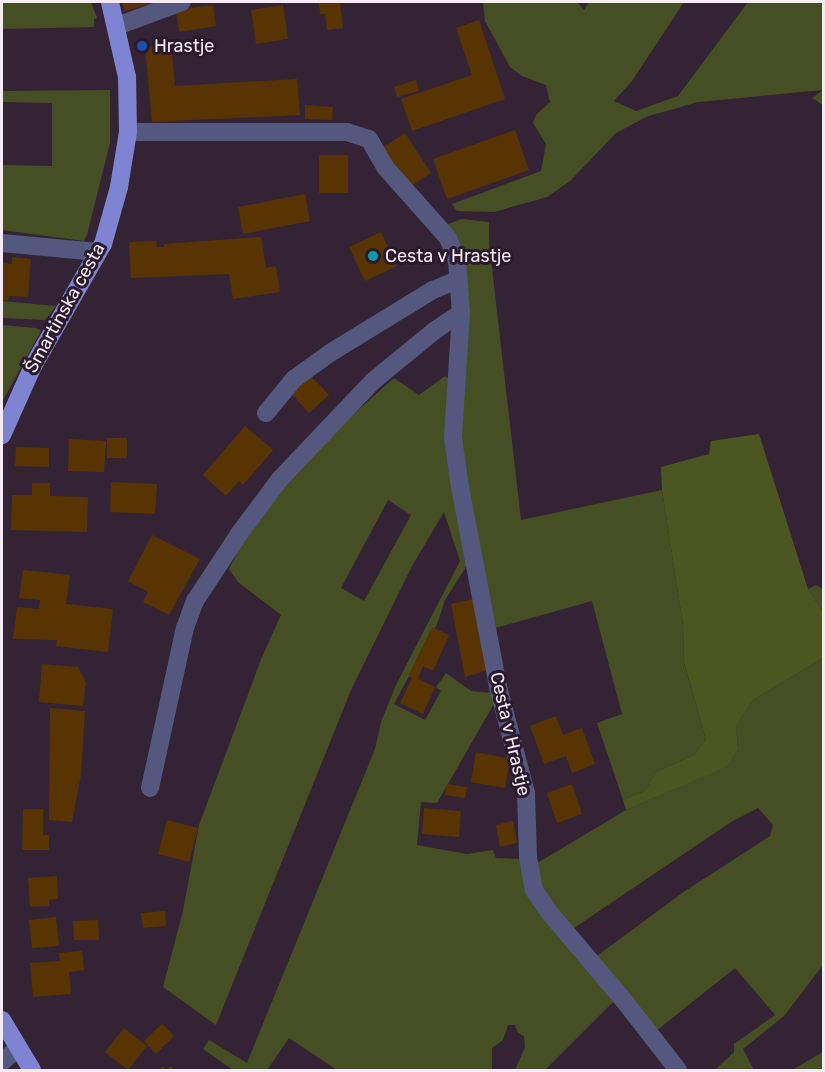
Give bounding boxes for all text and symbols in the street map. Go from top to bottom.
place label: Hrastje [154,35,214,57]
marker: Hrastje [135,39,149,53]
street label: Šmartinska cesta [20,239,110,377]
place label: Cesta v Hrastje [385,245,512,267]
marker: Cesta v Hrastje [366,249,380,263]
street label: Cesta v Hrastje [485,670,535,798]

